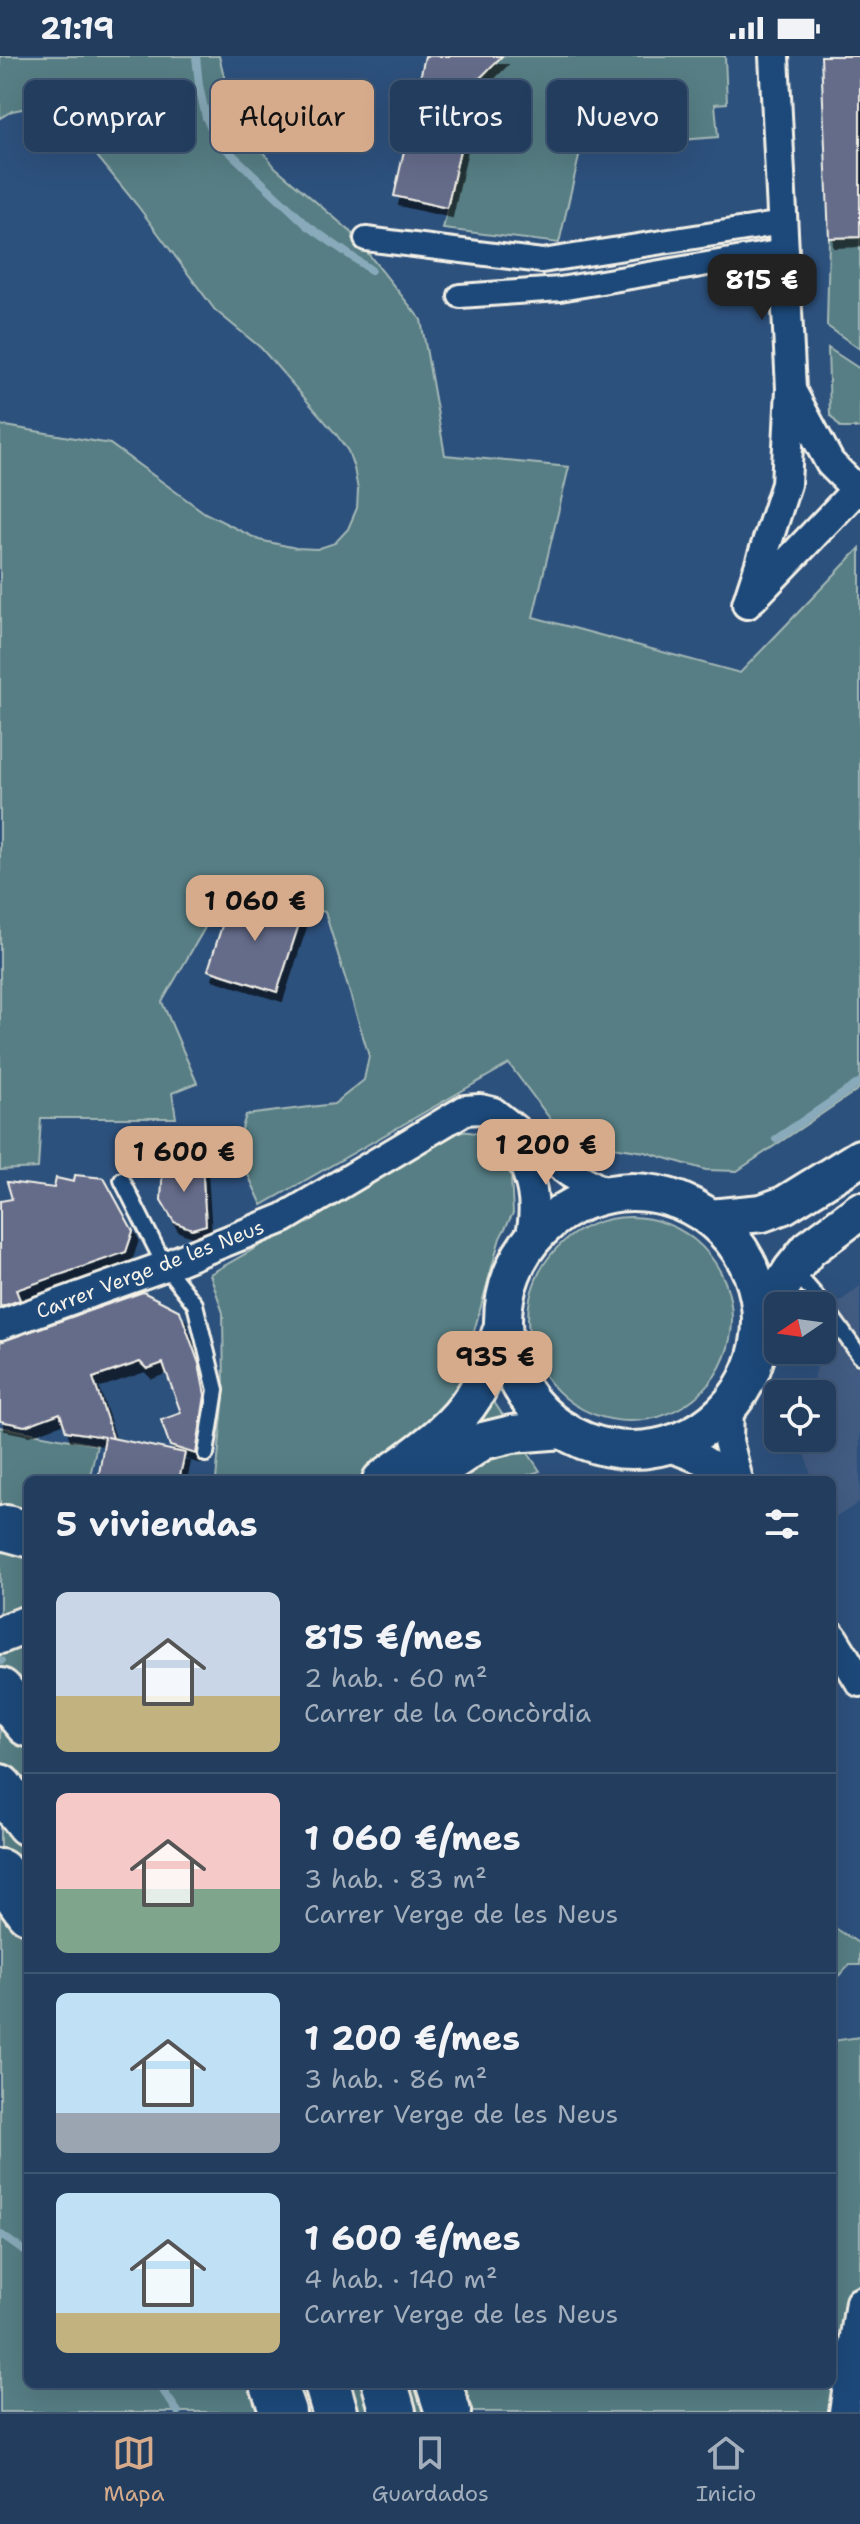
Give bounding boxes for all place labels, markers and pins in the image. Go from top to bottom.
pin: 815 € [706,254,818,322]
pin: 1 060 € [181,875,329,943]
pin: 1 200 € [472,1119,620,1187]
pin: 1 600 € [110,1126,258,1194]
pin: 935 € [439,1331,551,1399]

